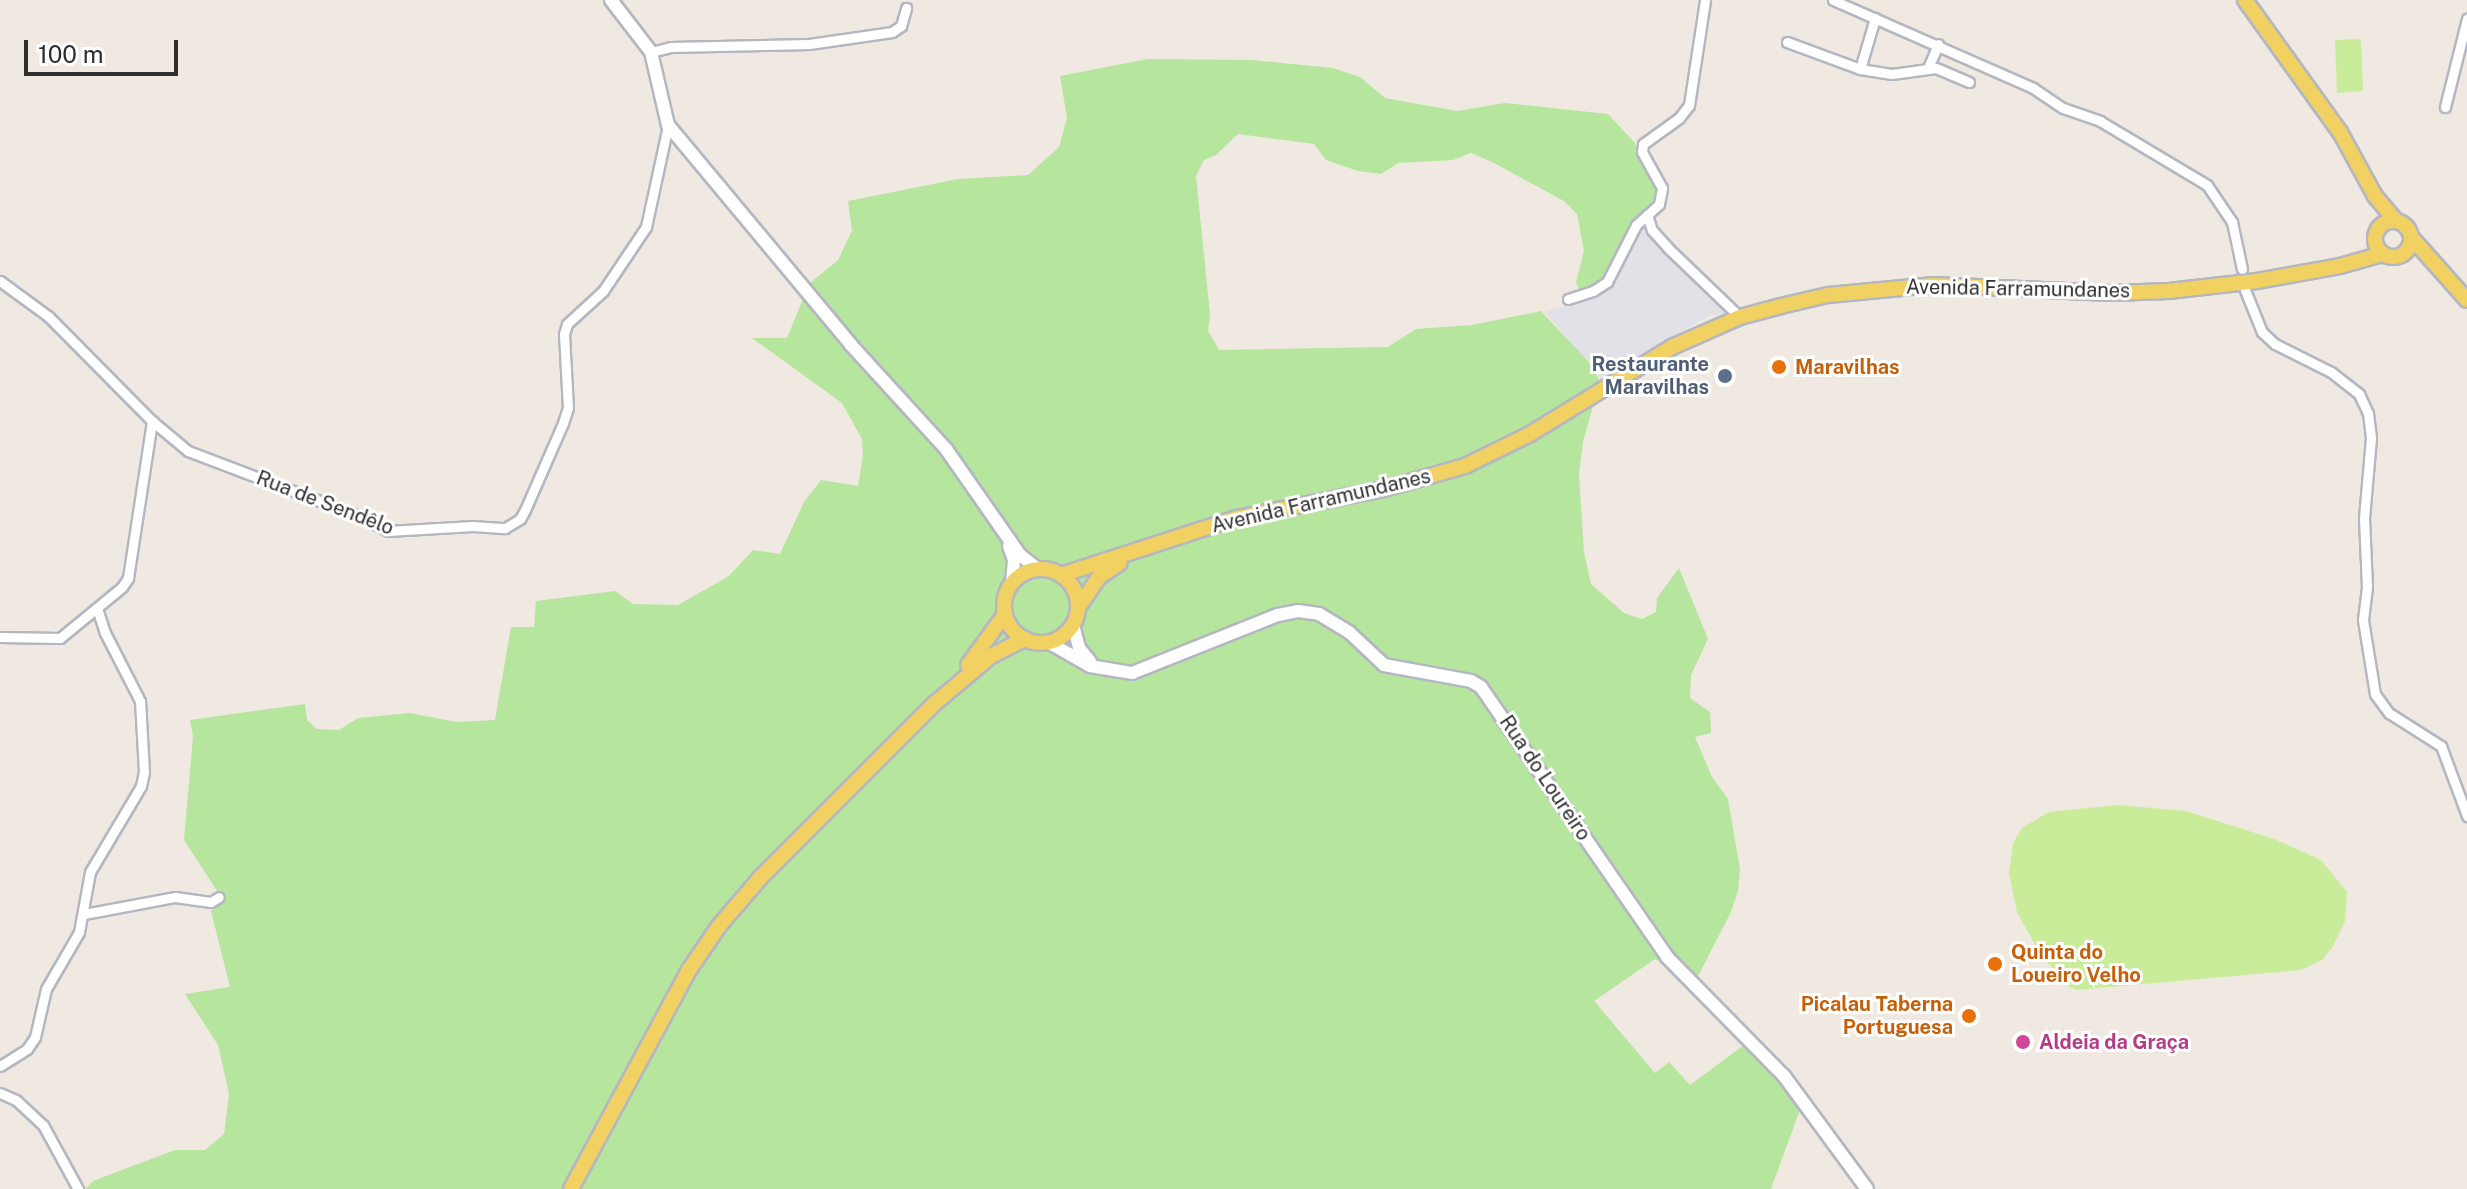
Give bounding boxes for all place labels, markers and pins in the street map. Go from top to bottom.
place label: Restaurante Maravilhas [1592,352,1709,399]
place label: Maravilhas [1795,355,1899,379]
marker: Maravilhas [1770,358,1788,376]
marker: Restaurante Maravilhas [1716,367,1734,385]
place label: Quinta do Loueiro Velho [2011,940,2141,987]
marker: Quinta do Loueiro Velho [1986,955,2004,973]
place label: Picalau Taberna Portuguesa [1801,992,1953,1039]
marker: Picalau Taberna Portuguesa [1960,1007,1978,1025]
place label: Aldeia da Graça [2039,1030,2189,1054]
marker: Aldeia da Graça [2014,1033,2032,1051]

